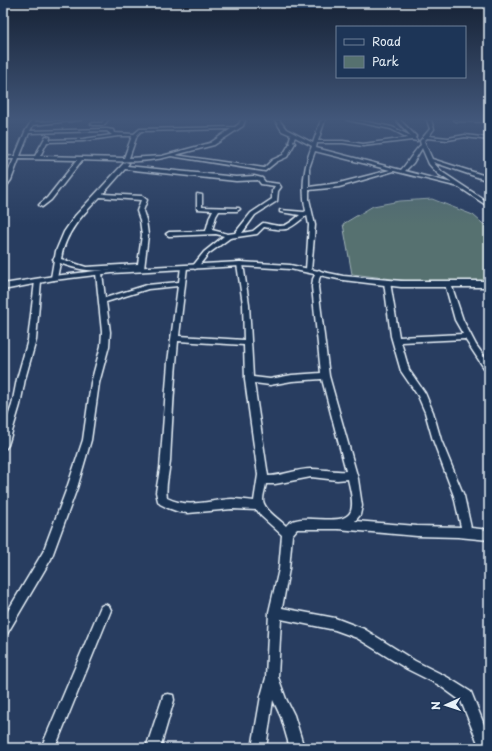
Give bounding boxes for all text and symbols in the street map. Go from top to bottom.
legend [336,26,466,78]
text: Road [372,32,401,50]
text: Park [372,52,399,70]
north arrow [426,685,466,725]
text: N [427,700,444,710]

